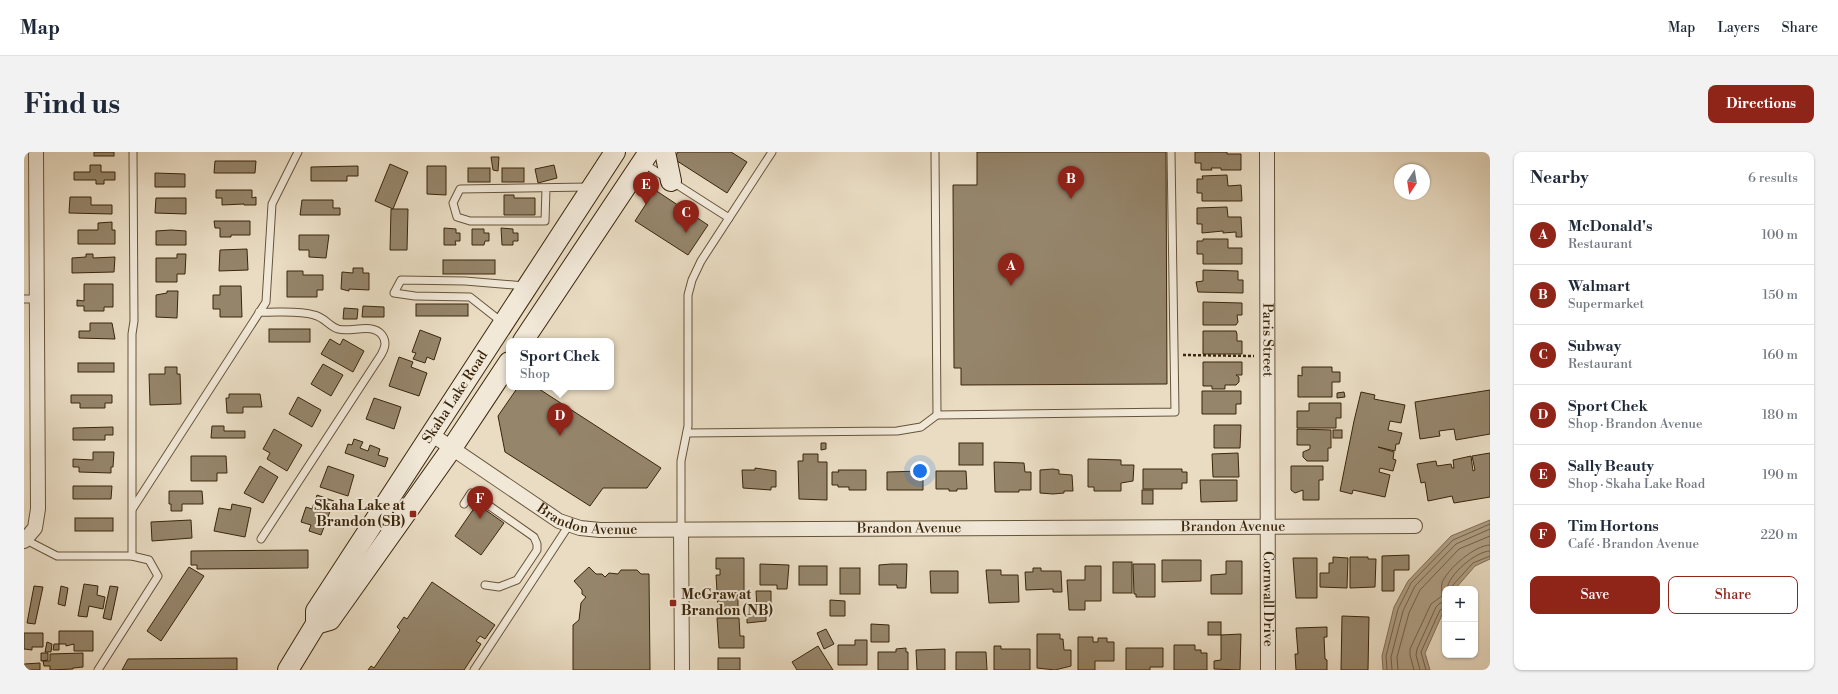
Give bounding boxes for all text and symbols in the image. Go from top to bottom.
text: Map [20,16,60,40]
text: Map [1668,19,1695,37]
text: Layers [1717,19,1760,37]
text: Share [1782,19,1818,37]
button: Directions [1708,85,1814,123]
text: Find us [24,87,120,122]
north arrow [1394,164,1430,200]
pin: B [1058,166,1084,199]
text: Nearby [1530,167,1589,189]
text: 6 results [1748,170,1798,186]
pin: E [633,172,659,205]
pin: C [673,200,699,233]
text: McDonald's [1568,217,1652,236]
text: A [1538,227,1548,243]
text: 100 m [1762,227,1798,243]
text: Restaurant [1568,236,1633,252]
pin: A [998,253,1024,286]
text: Walmart [1568,277,1630,296]
text: B [1538,287,1548,303]
text: 150 m [1763,287,1798,303]
text: Supermarket [1568,296,1644,312]
street label: Paris Street [1258,303,1276,377]
text: Subway [1568,337,1621,356]
popup [506,338,614,390]
street label: Skaha Lake Road [418,347,492,447]
text: Sport Chek [520,347,600,366]
text: C [1538,347,1548,363]
text: 160 m [1762,347,1798,363]
text: Restaurant [1568,356,1633,372]
text: Shop [520,366,550,382]
text: Sport Chek [1568,397,1648,416]
pin: D [547,403,573,436]
text: D [1538,407,1548,423]
text: 180 m [1762,407,1798,423]
text: Shop · Brandon Avenue [1568,416,1703,432]
text: Sally Beauty [1568,457,1654,476]
your location [910,461,930,481]
text: E [1538,467,1548,483]
text: 190 m [1762,467,1798,483]
text: Shop · Skaha Lake Road [1568,476,1705,492]
pin: F [467,486,493,519]
place label: Skaha Lake at Brandon (SB) [314,497,406,531]
street label: Brandon Avenue [532,499,637,539]
marker: Skaha Lake at Brandon (SB) [408,509,418,519]
text: Tim Hortons [1568,517,1659,536]
street label: Brandon Avenue [1180,518,1285,536]
street label: Brandon Avenue [856,519,961,538]
text: F [1538,527,1548,543]
text: 220 m [1760,527,1798,543]
text: Café · Brandon Avenue [1568,536,1699,552]
street label: Cornwall Drive [1259,551,1277,647]
button: Save [1530,576,1660,614]
button: Share [1668,576,1798,614]
place label: McGraw at Brandon (NB) [681,586,773,620]
map controls [1442,586,1478,658]
button: + [1442,586,1478,622]
marker: McGraw at Brandon (NB) [668,598,678,608]
button: − [1442,622,1478,658]

